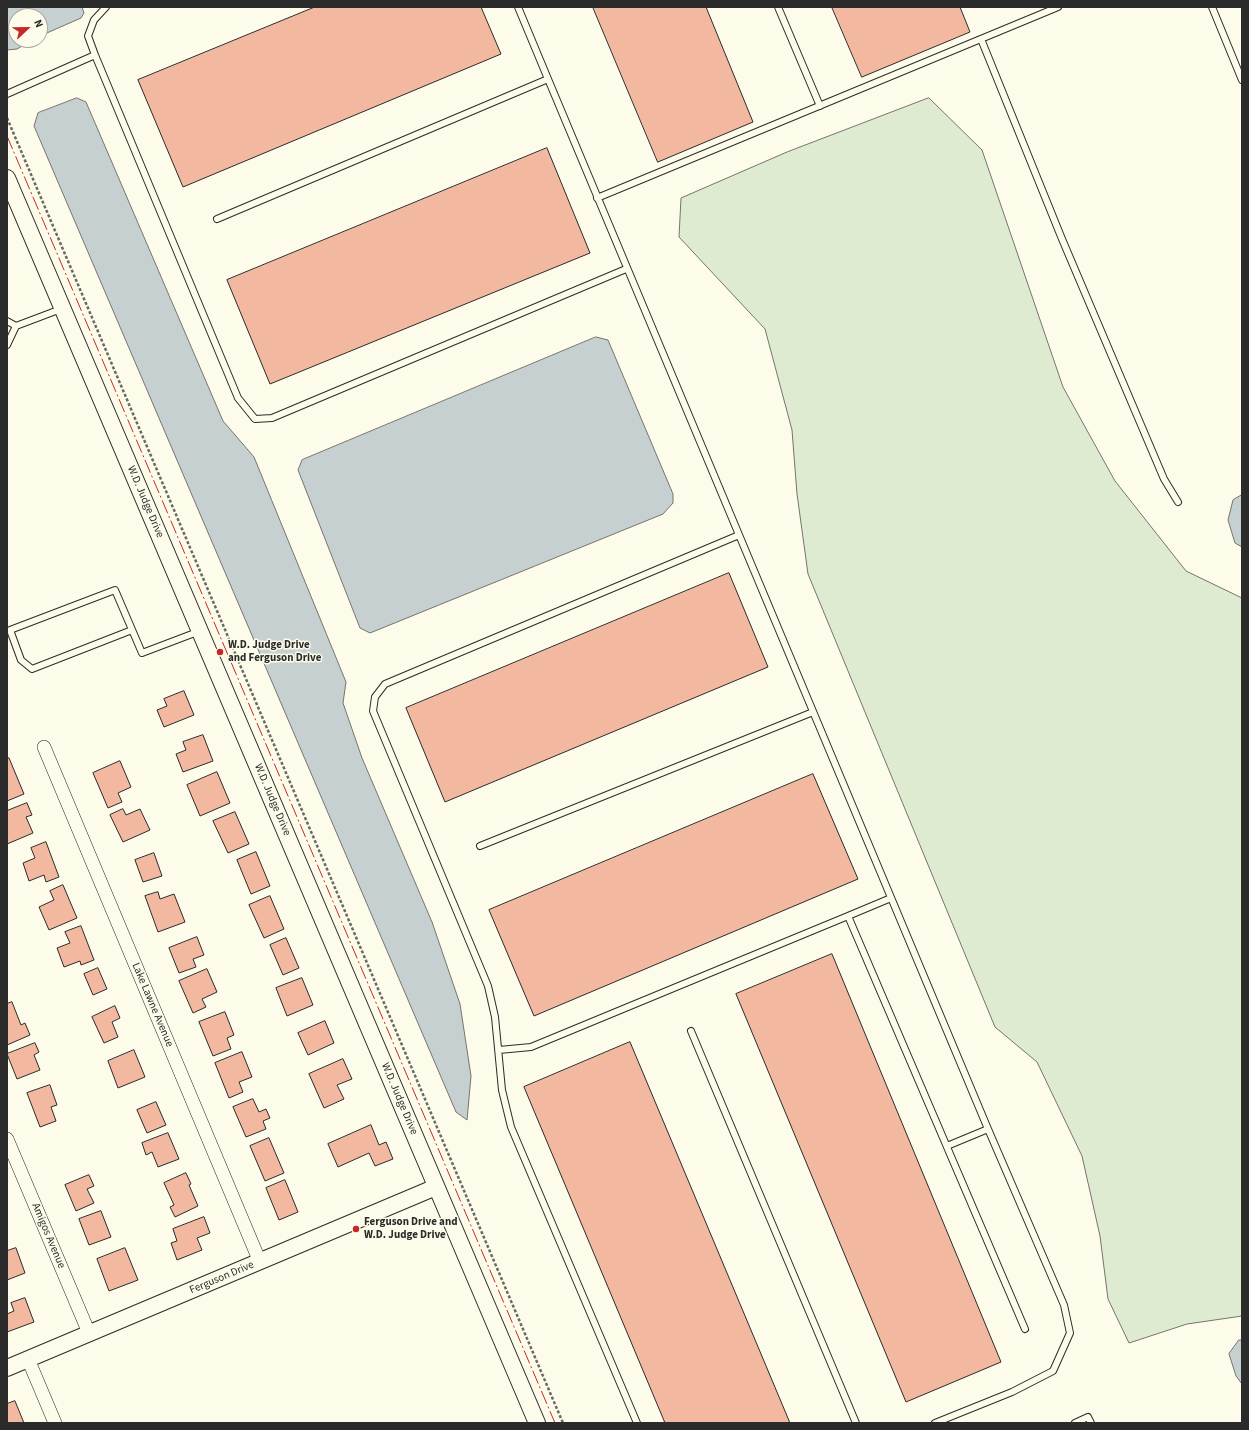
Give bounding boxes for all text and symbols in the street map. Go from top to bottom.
north arrow [8,8,48,48]
text: N [30,17,47,30]
street label: W.D. Judge Drive [124,464,166,540]
place label: W.D. Judge Drive and Ferguson Drive [228,639,321,665]
marker: W.D. Judge Drive and Ferguson Drive [215,647,225,657]
street label: W.D. Judge Drive [251,762,293,838]
street label: Lake Lawne Avenue [128,961,176,1049]
street label: W.D. Judge Drive [378,1061,420,1137]
street label: Amigos Avenue [28,1201,68,1271]
place label: Ferguson Drive and W.D. Judge Drive [364,1216,457,1242]
marker: Ferguson Drive and W.D. Judge Drive [351,1224,361,1234]
street label: Ferguson Drive [188,1259,256,1297]

